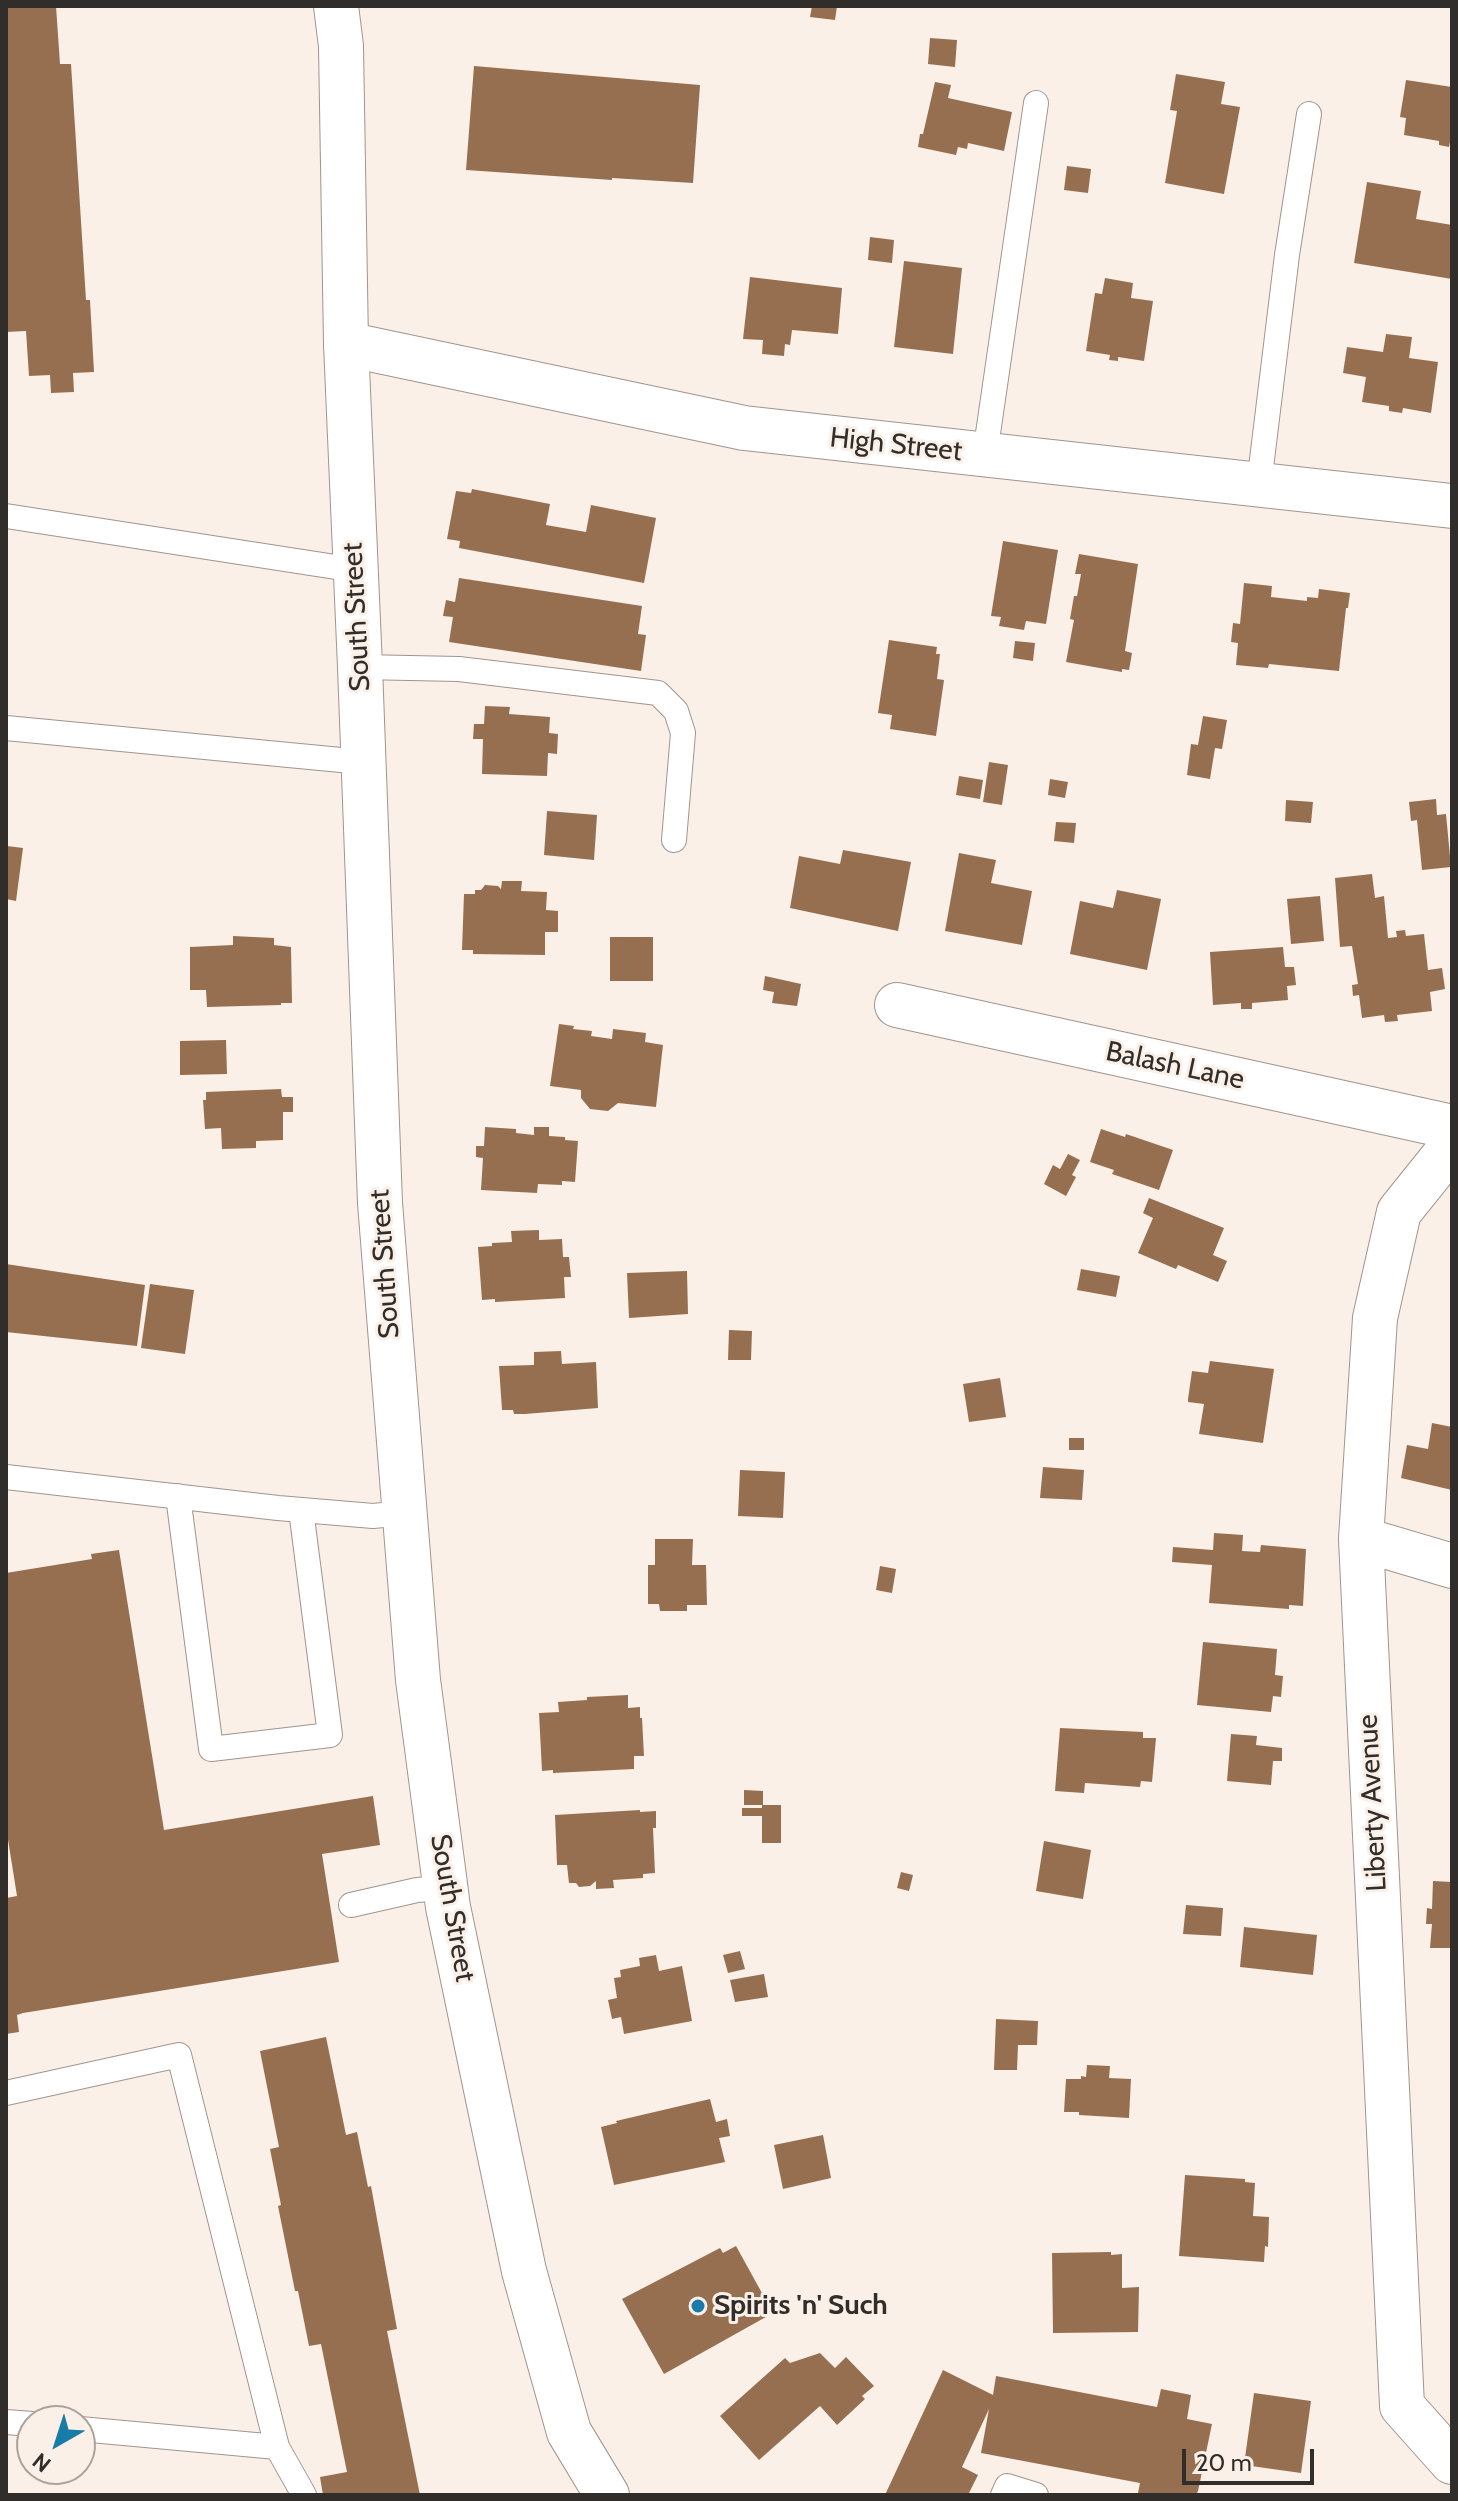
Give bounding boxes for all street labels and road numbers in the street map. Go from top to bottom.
street label: High Street [828,421,964,469]
street label: South Street [336,542,378,692]
street label: Balash Lane [1103,1035,1247,1097]
street label: South Street [363,1188,407,1340]
street label: Liberty Avenue [1352,1714,1394,1892]
street label: South Street [422,1832,482,1984]

